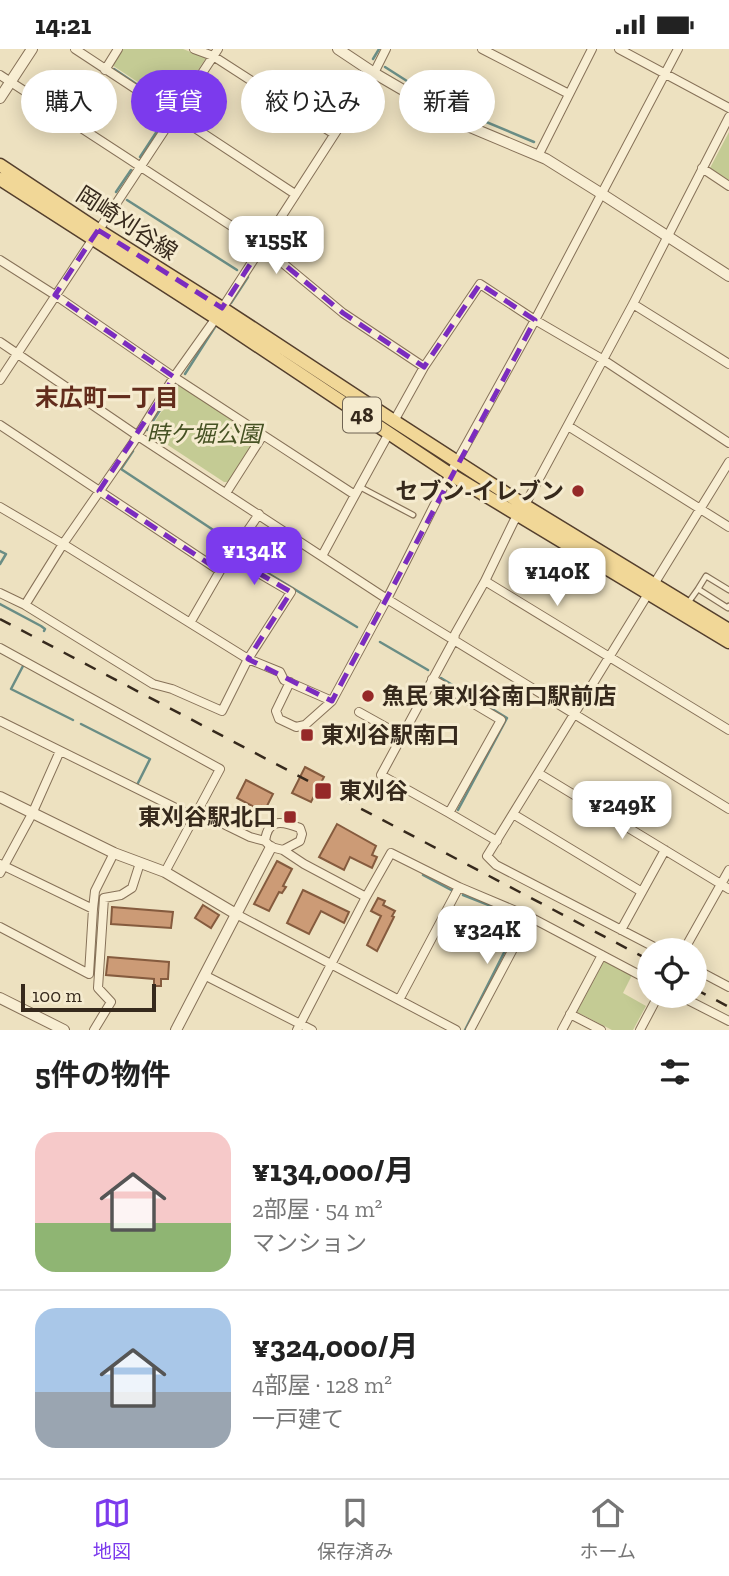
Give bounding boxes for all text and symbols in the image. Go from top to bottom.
text: 14:21 [35,9,91,41]
chip: 購入 [21,70,117,133]
chip: 賃貸 [131,70,227,133]
chip: 絞り込み [241,70,385,133]
chip: 新着 [399,70,495,133]
street label: 岡崎刈谷線 [71,180,183,266]
pin: ¥155K [227,217,325,276]
text: ¥155K [245,225,307,253]
district label: 末広町一丁目 [35,383,179,412]
road number: 48 [343,397,381,433]
park label: 時ケ堀公園 [147,420,265,448]
place label: セブン-イレブン [396,477,564,505]
marker: セブン-イレブン [570,483,586,499]
pin: ¥134K [205,527,303,587]
text: ¥134K [222,536,286,564]
pin: ¥140K [508,549,606,608]
text: ¥140K [525,557,589,585]
place label: 魚民 東刈谷南口駅前店 [382,682,616,710]
marker: 魚民 東刈谷南口駅前店 [360,688,376,704]
place label: 東刈谷駅南口 [321,721,459,749]
marker: 東刈谷駅南口 [299,727,315,743]
place label: 東刈谷 [339,777,408,805]
marker: 東刈谷 [313,781,333,801]
pin: ¥249K [573,781,671,841]
text: ¥249K [589,790,655,818]
place label: 東刈谷駅北口 [138,803,276,831]
marker: 東刈谷駅北口 [282,809,298,825]
pin: ¥324K [438,907,536,966]
text: ¥324K [454,915,520,943]
map controls [637,938,707,1008]
button: locate [637,938,707,1008]
scale bar [21,981,156,1013]
text: 100 m [32,984,82,1007]
icon: filters [656,1053,694,1091]
text: 5件の物件 [35,1057,171,1093]
text: ¥134,000/月 [252,1153,415,1189]
icon: home [91,1160,175,1244]
text: 2部屋 · 54 m² [252,1195,383,1223]
text: マンション [252,1229,367,1257]
text: ¥324,000/月 [252,1329,419,1365]
icon: home [91,1336,175,1420]
text: 4部屋 · 128 m² [252,1371,392,1399]
text: 一戸建て [252,1405,344,1433]
tab: 地図 [93,1494,131,1563]
tab: 保存済み [317,1494,393,1563]
tab: ホーム [579,1494,636,1563]

